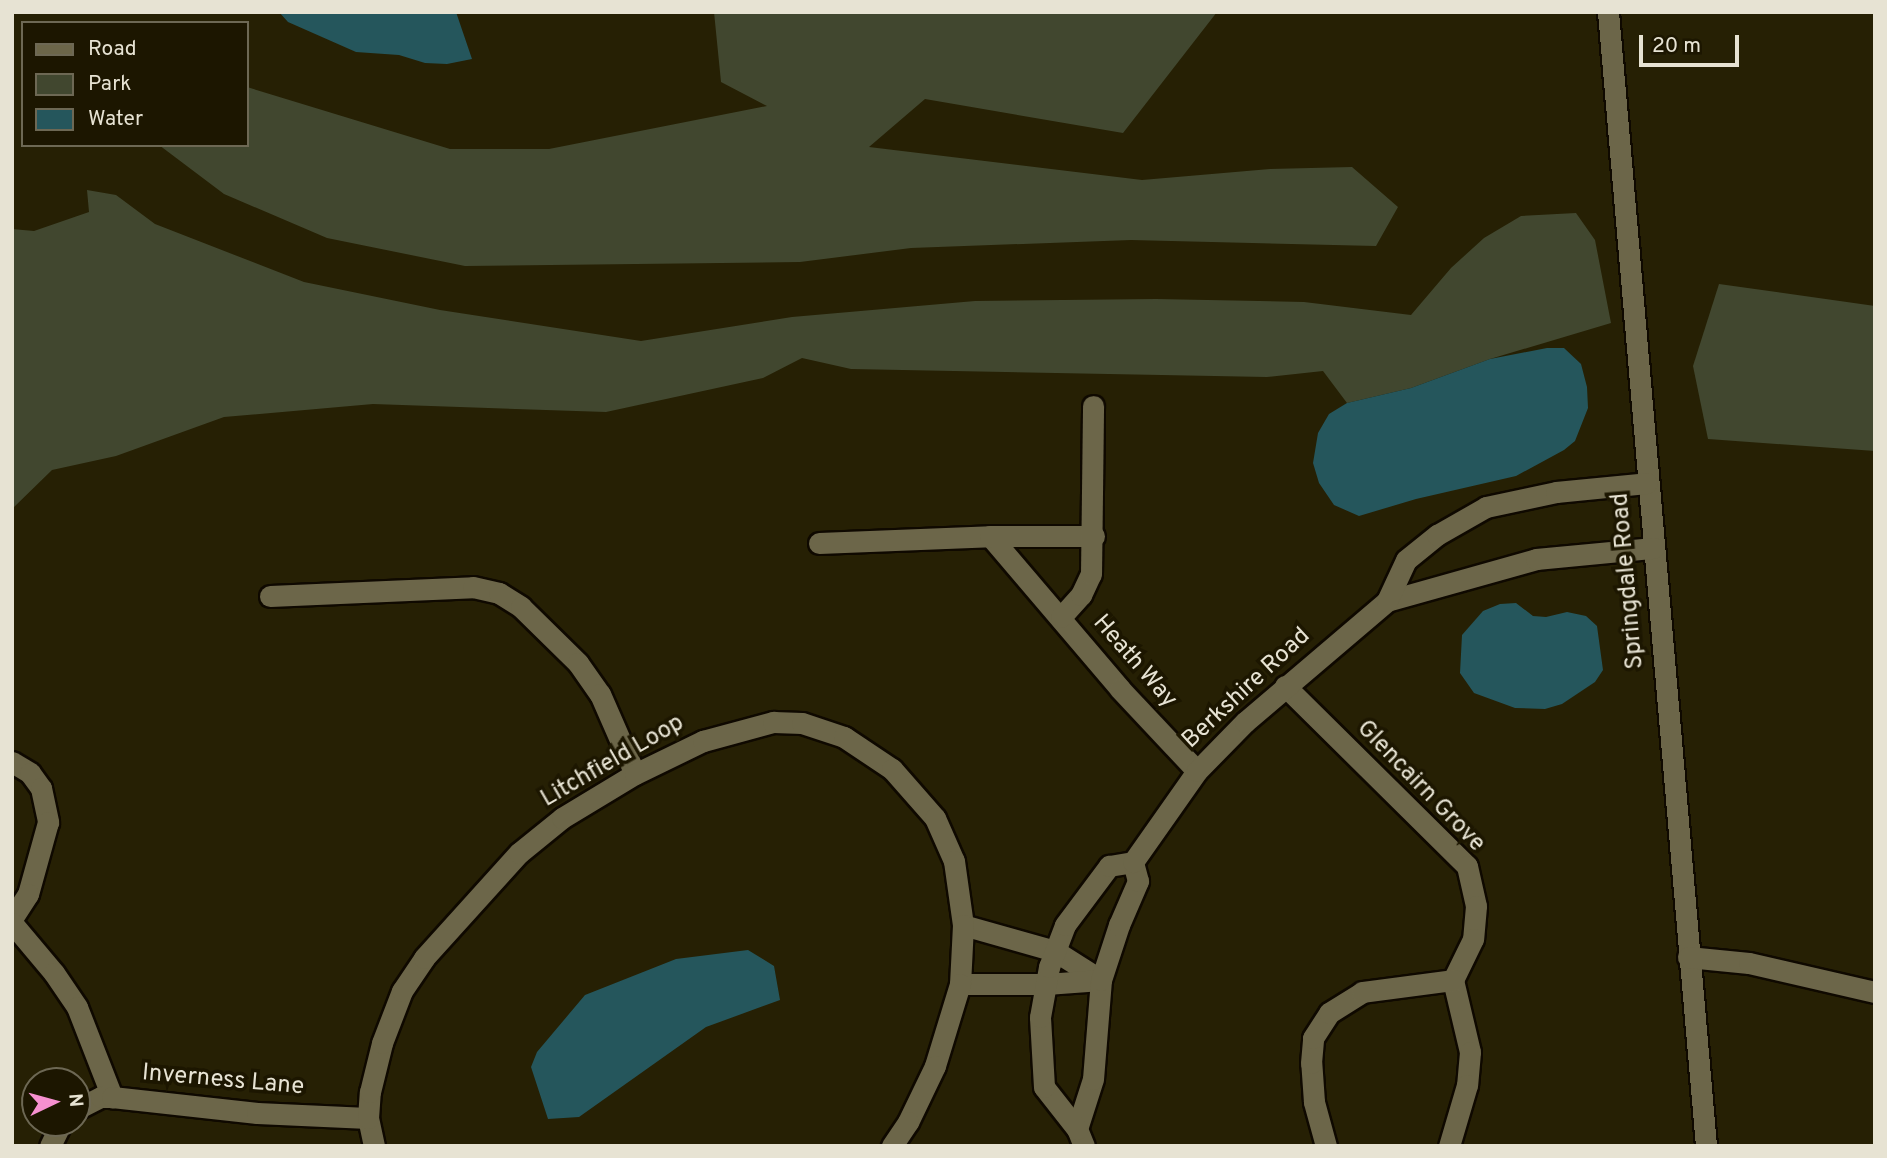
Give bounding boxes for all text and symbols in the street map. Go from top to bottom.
legend [21,21,248,147]
scale bar [1642,21,1742,65]
text: 20 m [1652,33,1701,60]
text: Road [88,36,137,63]
text: Park [88,71,131,98]
text: Water [88,106,143,133]
street label: Springdale Road [1607,492,1651,670]
street label: Heath Way [1086,609,1182,715]
street label: Berkshire Road [1177,622,1317,756]
street label: Litchfield Loop [536,709,690,815]
street label: Glencairn Grove [1350,715,1490,859]
street label: Inverness Lane [141,1060,305,1102]
north arrow [21,1067,91,1137]
text: N [62,1092,87,1108]

